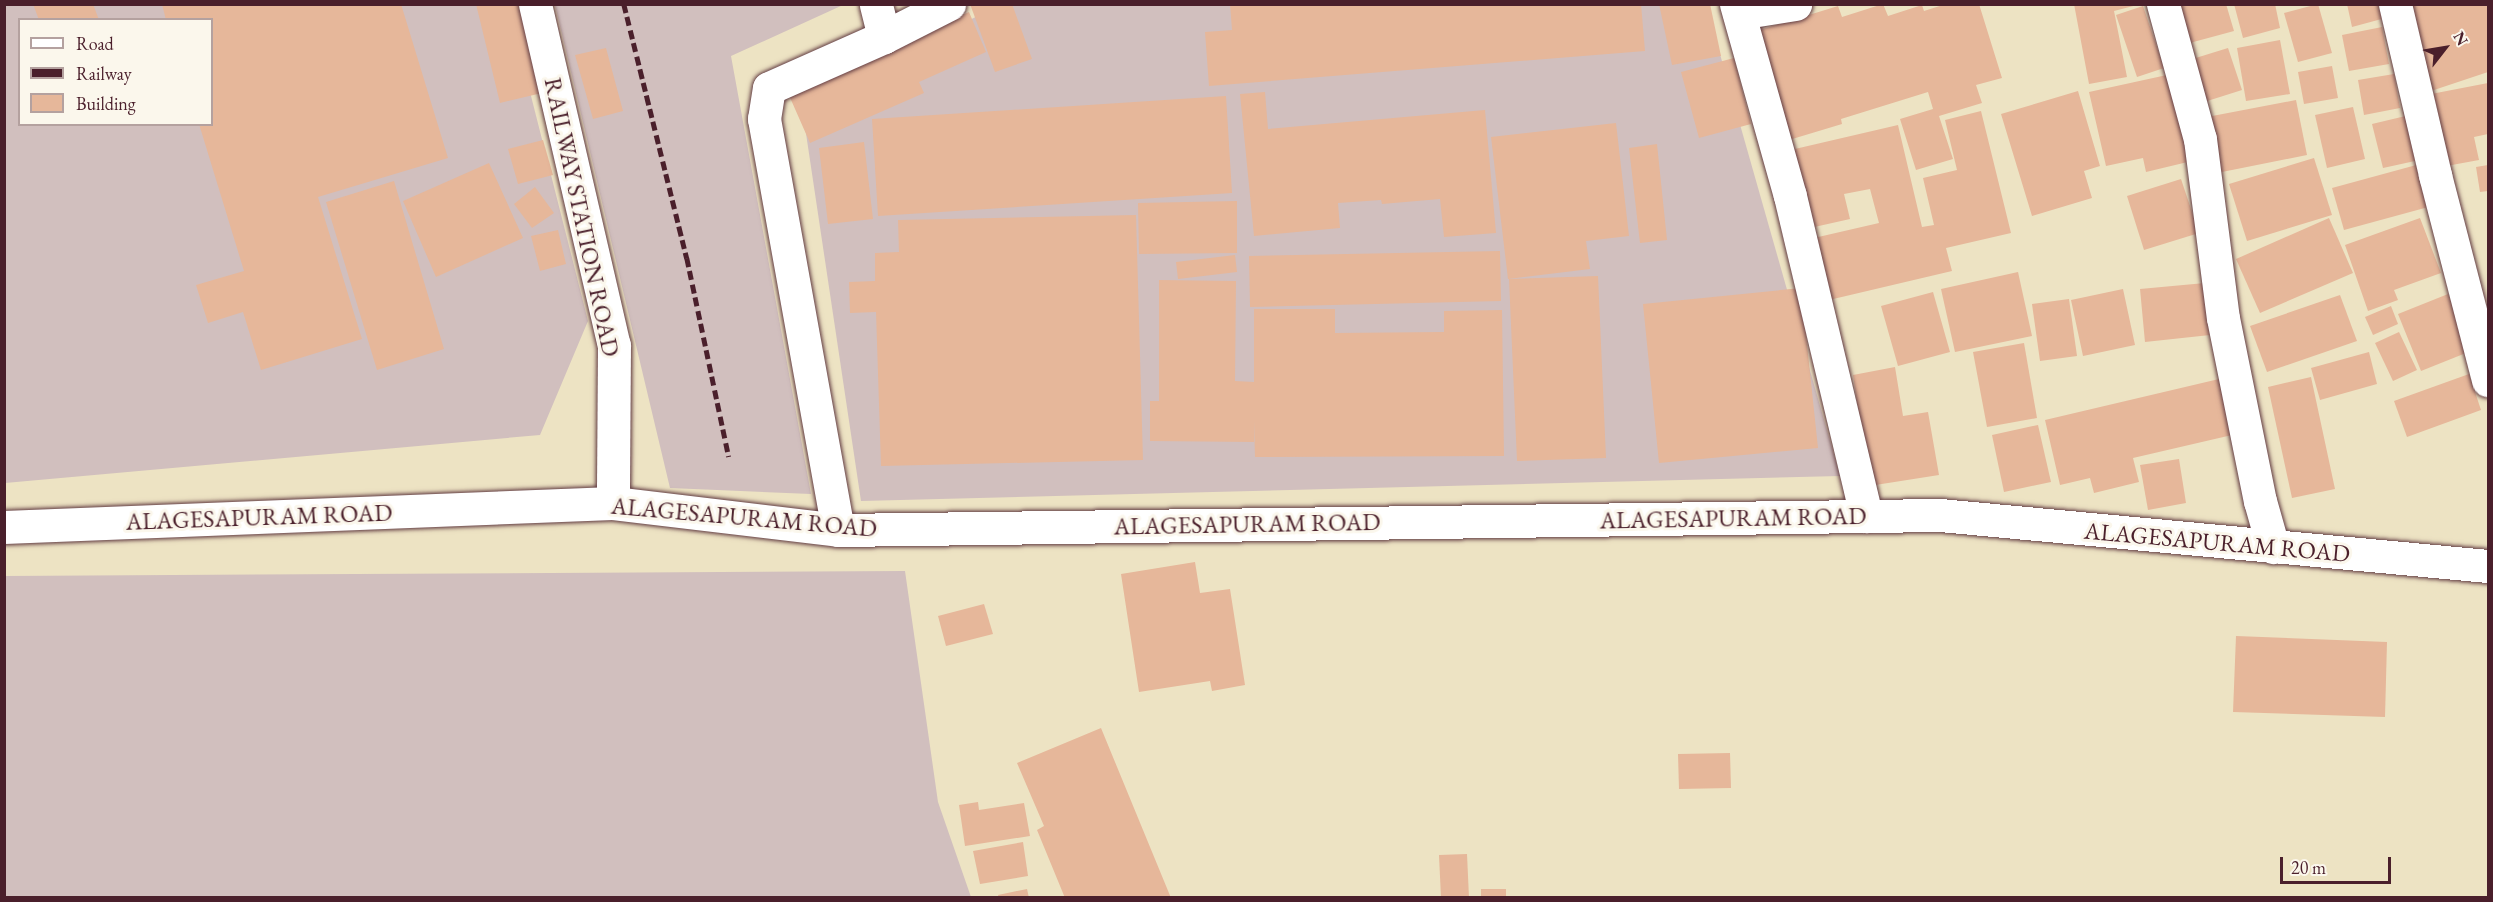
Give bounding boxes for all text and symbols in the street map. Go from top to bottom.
legend [18,18,213,126]
north arrow [2415,18,2475,78]
text: N [2449,28,2473,49]
text: Road [76,32,114,55]
text: Railway [76,62,132,85]
street label: RAILWAY STATION ROAD [538,75,626,359]
text: Building [76,92,136,115]
street label: ALAGESAPURAM ROAD [610,491,878,543]
street label: ALAGESAPURAM ROAD [125,498,393,536]
street label: ALAGESAPURAM ROAD [1599,501,1867,535]
street label: ALAGESAPURAM ROAD [1113,507,1381,541]
street label: ALAGESAPURAM ROAD [2083,516,2351,568]
scale bar [2283,845,2394,883]
text: 20 m [2291,856,2326,879]

